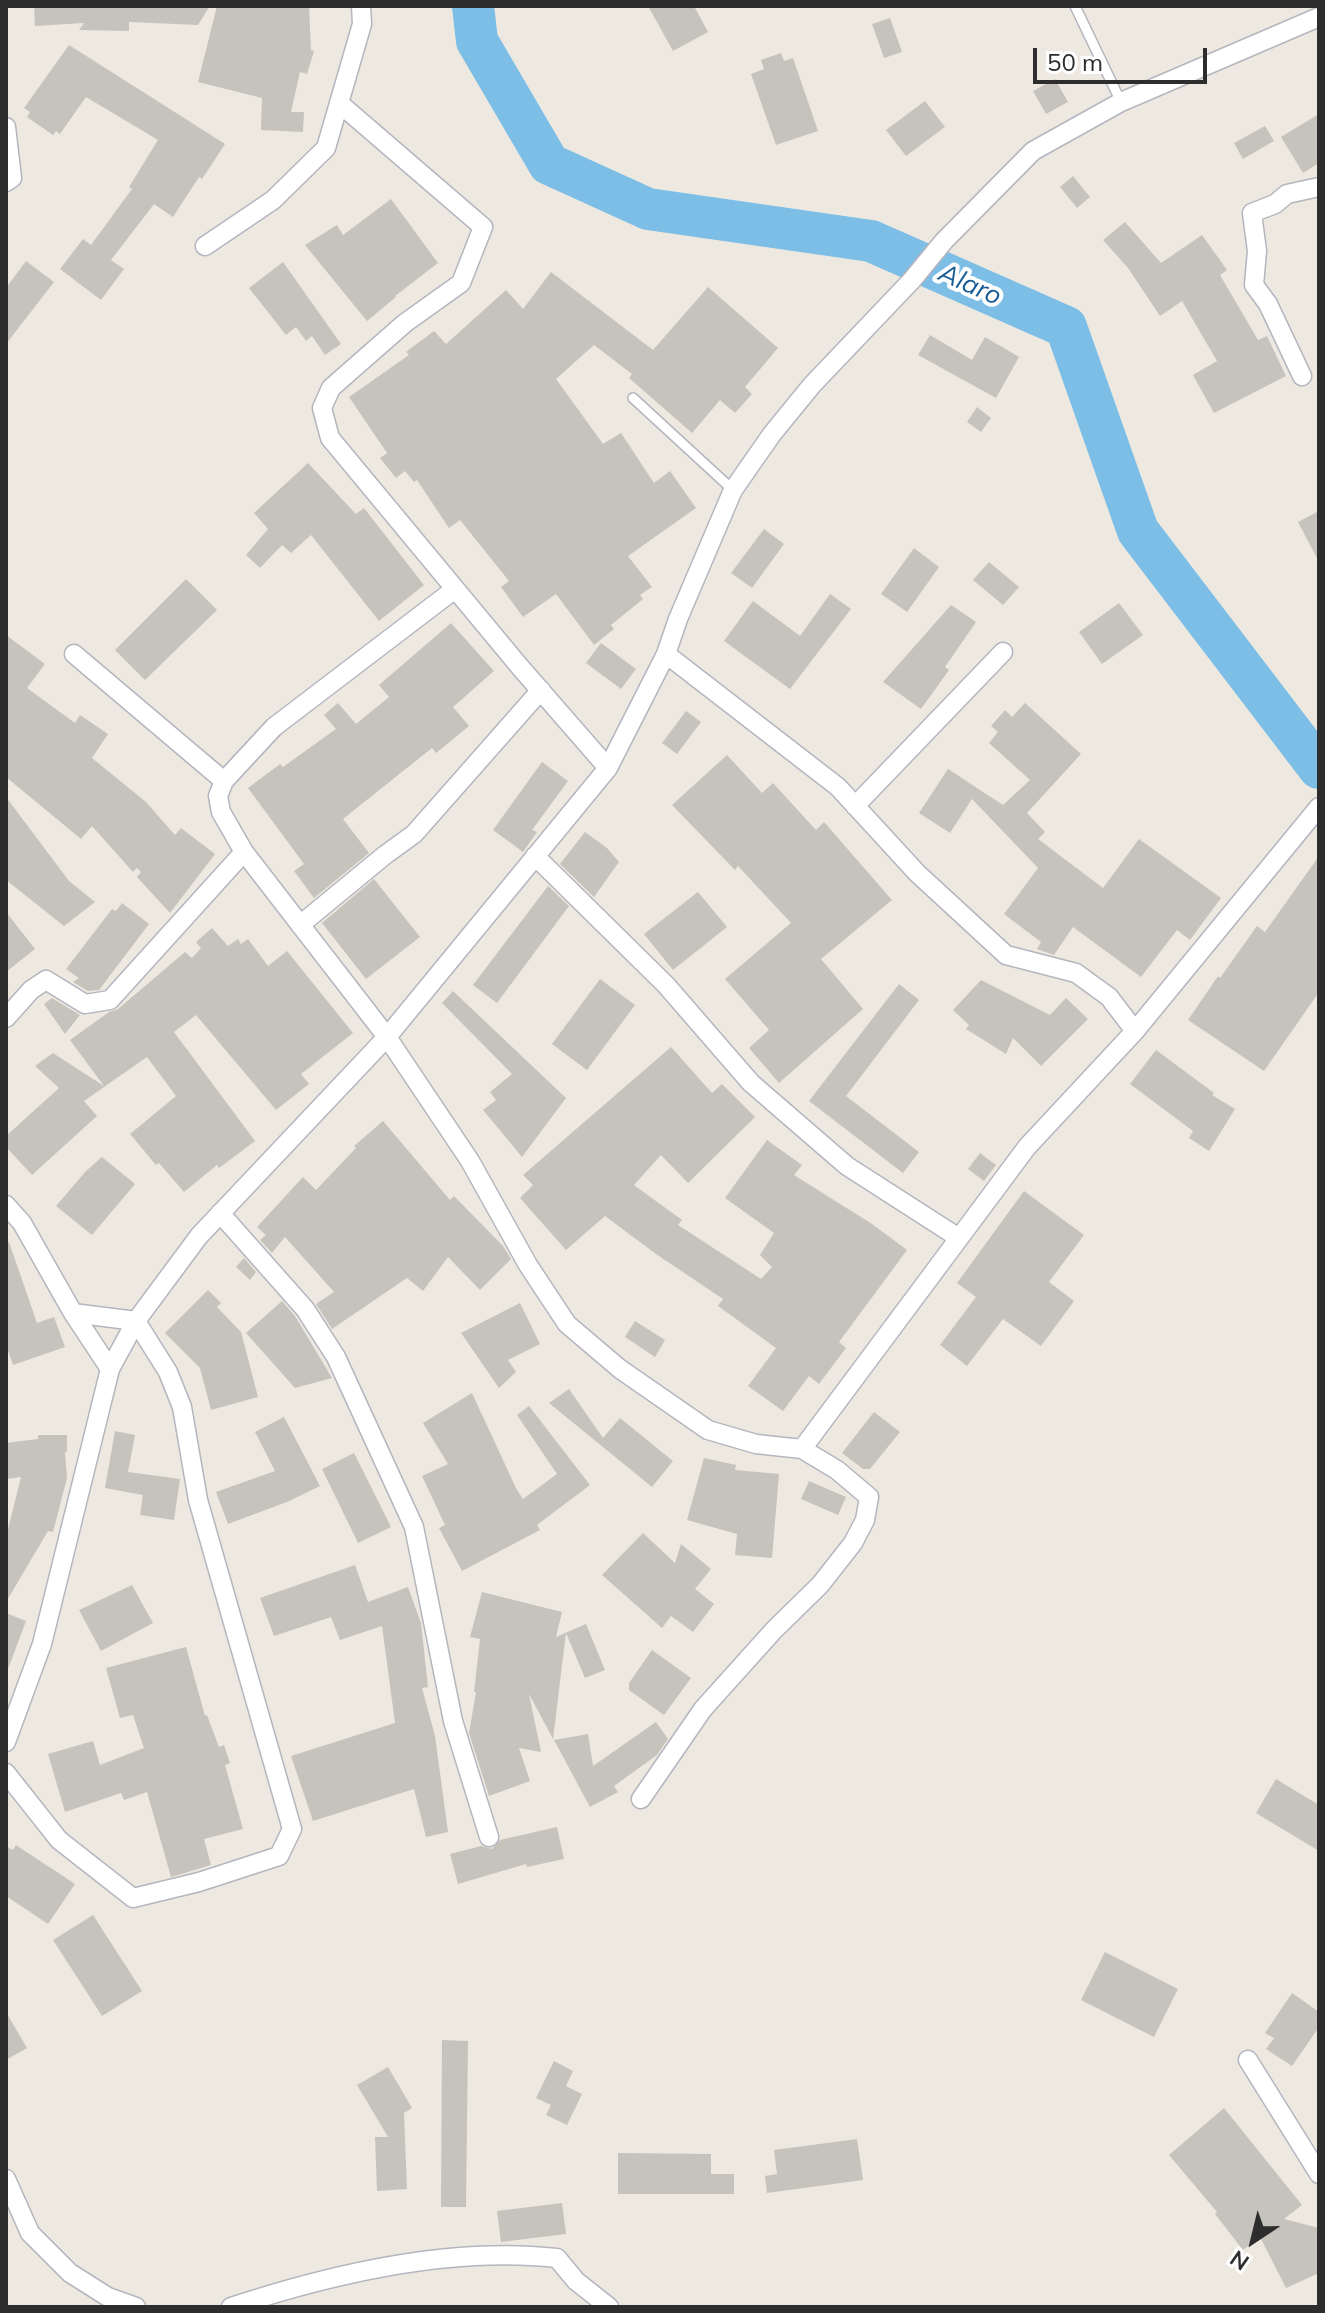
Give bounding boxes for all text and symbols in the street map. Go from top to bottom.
scale bar [1037,32,1211,82]
text: 50 m [1047,47,1103,77]
water label: Alaro [934,258,1006,312]
north arrow [1213,2201,1293,2281]
text: N [1224,2244,1254,2277]

